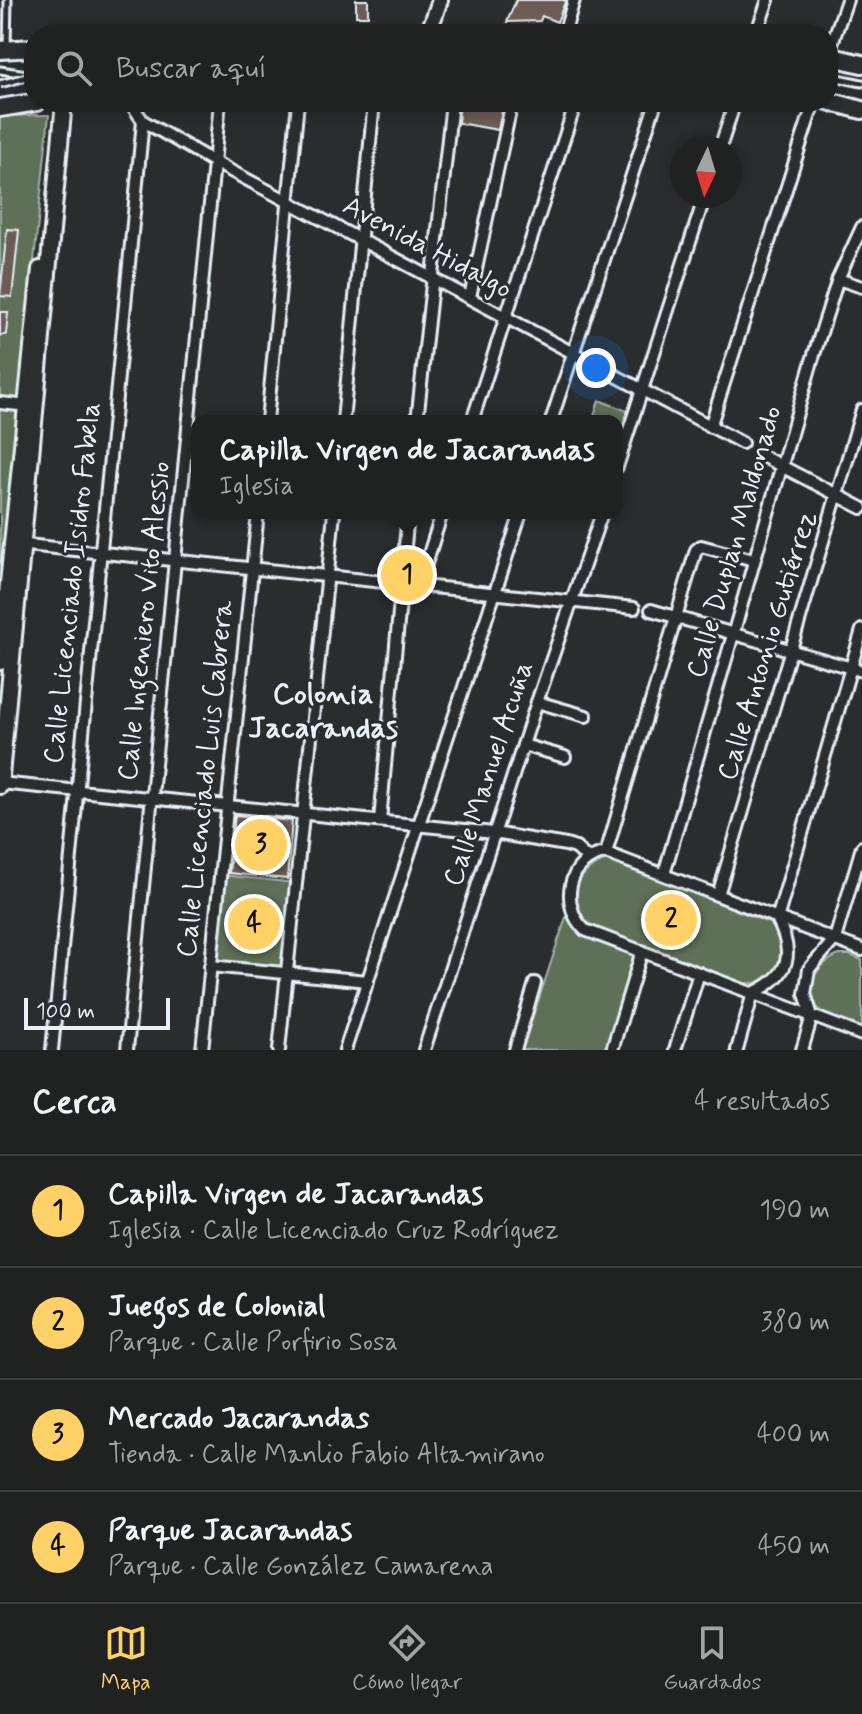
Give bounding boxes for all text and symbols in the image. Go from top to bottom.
search box [24,24,838,112]
icon: search [52,46,96,90]
text: Buscar aquí [116,49,267,88]
north arrow [670,136,742,208]
street label: Avenida Hidalgo [336,188,518,308]
your location [576,348,616,388]
street label: Calle Licenciado Isidro Fabela [36,400,110,766]
street label: Calle Duplan Maldonado [678,402,792,682]
popup [191,415,623,519]
text: Capilla Virgen de Jacarandas [219,431,595,470]
street label: Calle Ingeniero Vito Alessio [110,459,183,783]
text: Iglesia [219,470,294,504]
street label: Calle Antonio Gutiérrez [709,507,827,785]
pin: 1 [381,545,433,605]
street label: Calle Licenciado Luis Cabrera [169,598,243,959]
street label: Calle Manuel Acuña [435,657,543,891]
district label: Colonia Jacarandas [248,675,398,748]
pin: 3 [235,815,287,875]
pin: 2 [645,890,697,950]
pin: 4 [228,894,280,954]
scale bar [24,994,170,1030]
text: 100 m [36,998,95,1026]
text: Cerca [32,1080,117,1125]
text: 4 resultados [694,1085,830,1119]
text: Capilla Virgen de Jacarandas [108,1175,483,1214]
text: 1 [52,1194,64,1228]
text: 190 m [760,1194,830,1228]
text: Iglesia · Calle Licenciado Cruz Rodríguez [108,1214,559,1248]
text: Juegos de Colonial [108,1287,325,1326]
text: 2 [52,1306,64,1340]
text: 380 m [761,1306,830,1340]
text: Parque · Calle Porfirio Sosa [108,1326,398,1360]
text: Mercado Jacarandas [108,1399,369,1438]
text: 3 [52,1418,64,1452]
text: 400 m [757,1418,830,1452]
text: Tienda · Calle Manlio Fabio Altamirano [108,1438,545,1472]
text: Parque Jacarandas [108,1511,352,1550]
text: 4 [50,1530,66,1564]
text: 450 m [758,1530,830,1564]
text: Parque · Calle González Camarena [108,1550,493,1584]
tab: Mapa [101,1621,151,1697]
tab: Cómo llegar [352,1621,462,1697]
tab: Guardados [664,1621,761,1697]

